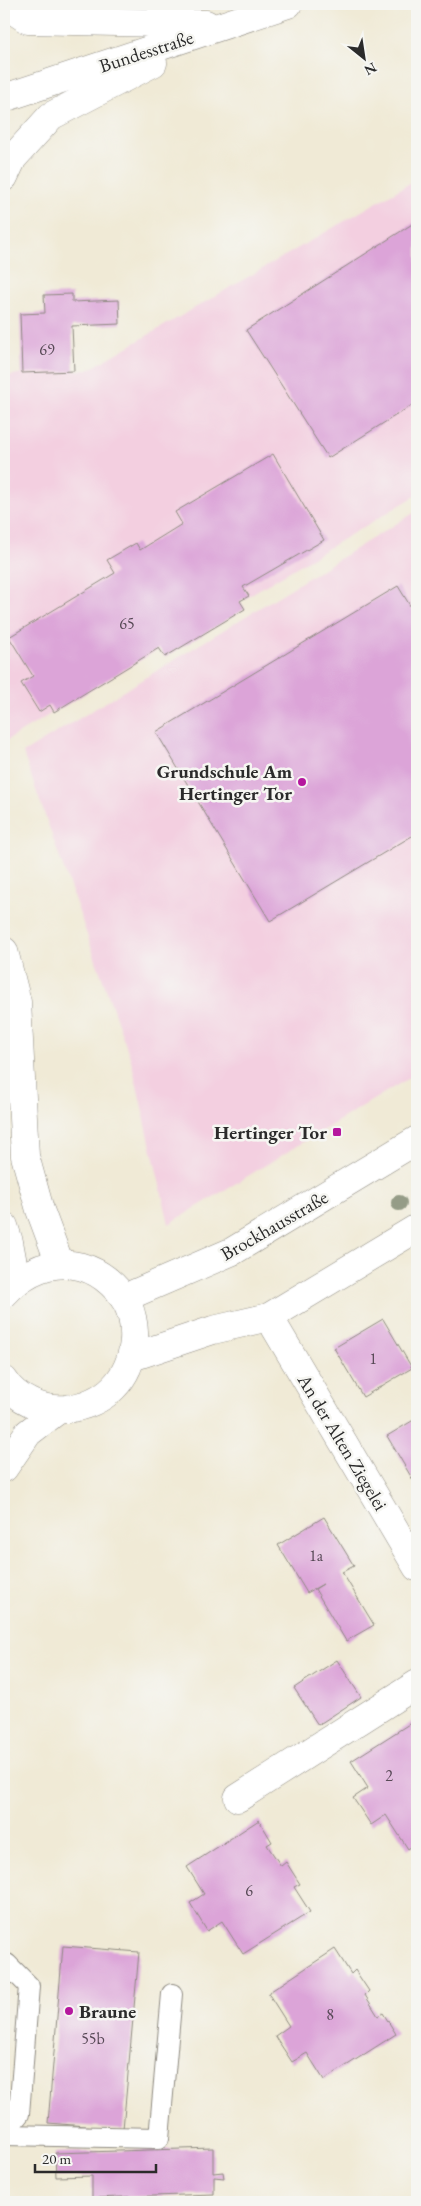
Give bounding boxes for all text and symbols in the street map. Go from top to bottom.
street label: Bundesstraße [96,25,196,78]
north arrow [338,32,388,82]
text: N [361,59,380,80]
house number: 69 [39,339,55,360]
house number: 65 [119,613,135,634]
place label: Grundschule Am Hertinger Tor [157,759,293,806]
marker: Grundschule Am Hertinger Tor [296,776,308,788]
place label: Hertinger Tor [214,1120,327,1145]
marker: Hertinger Tor [331,1126,343,1138]
street label: Brockhausstraße [216,1185,333,1266]
house number: 1 [369,1348,377,1369]
street label: An der Alten Ziegelei [291,1369,393,1515]
house number: 1a [309,1545,324,1566]
house number: 2 [385,1765,393,1786]
house number: 6 [245,1880,253,1901]
place label: Braune [79,1999,136,2024]
house number: 8 [326,2004,334,2025]
marker: Braune [63,2005,75,2017]
house number: 55b [81,2028,105,2049]
scale bar [35,2141,156,2173]
text: 20 m [42,2149,71,2168]

